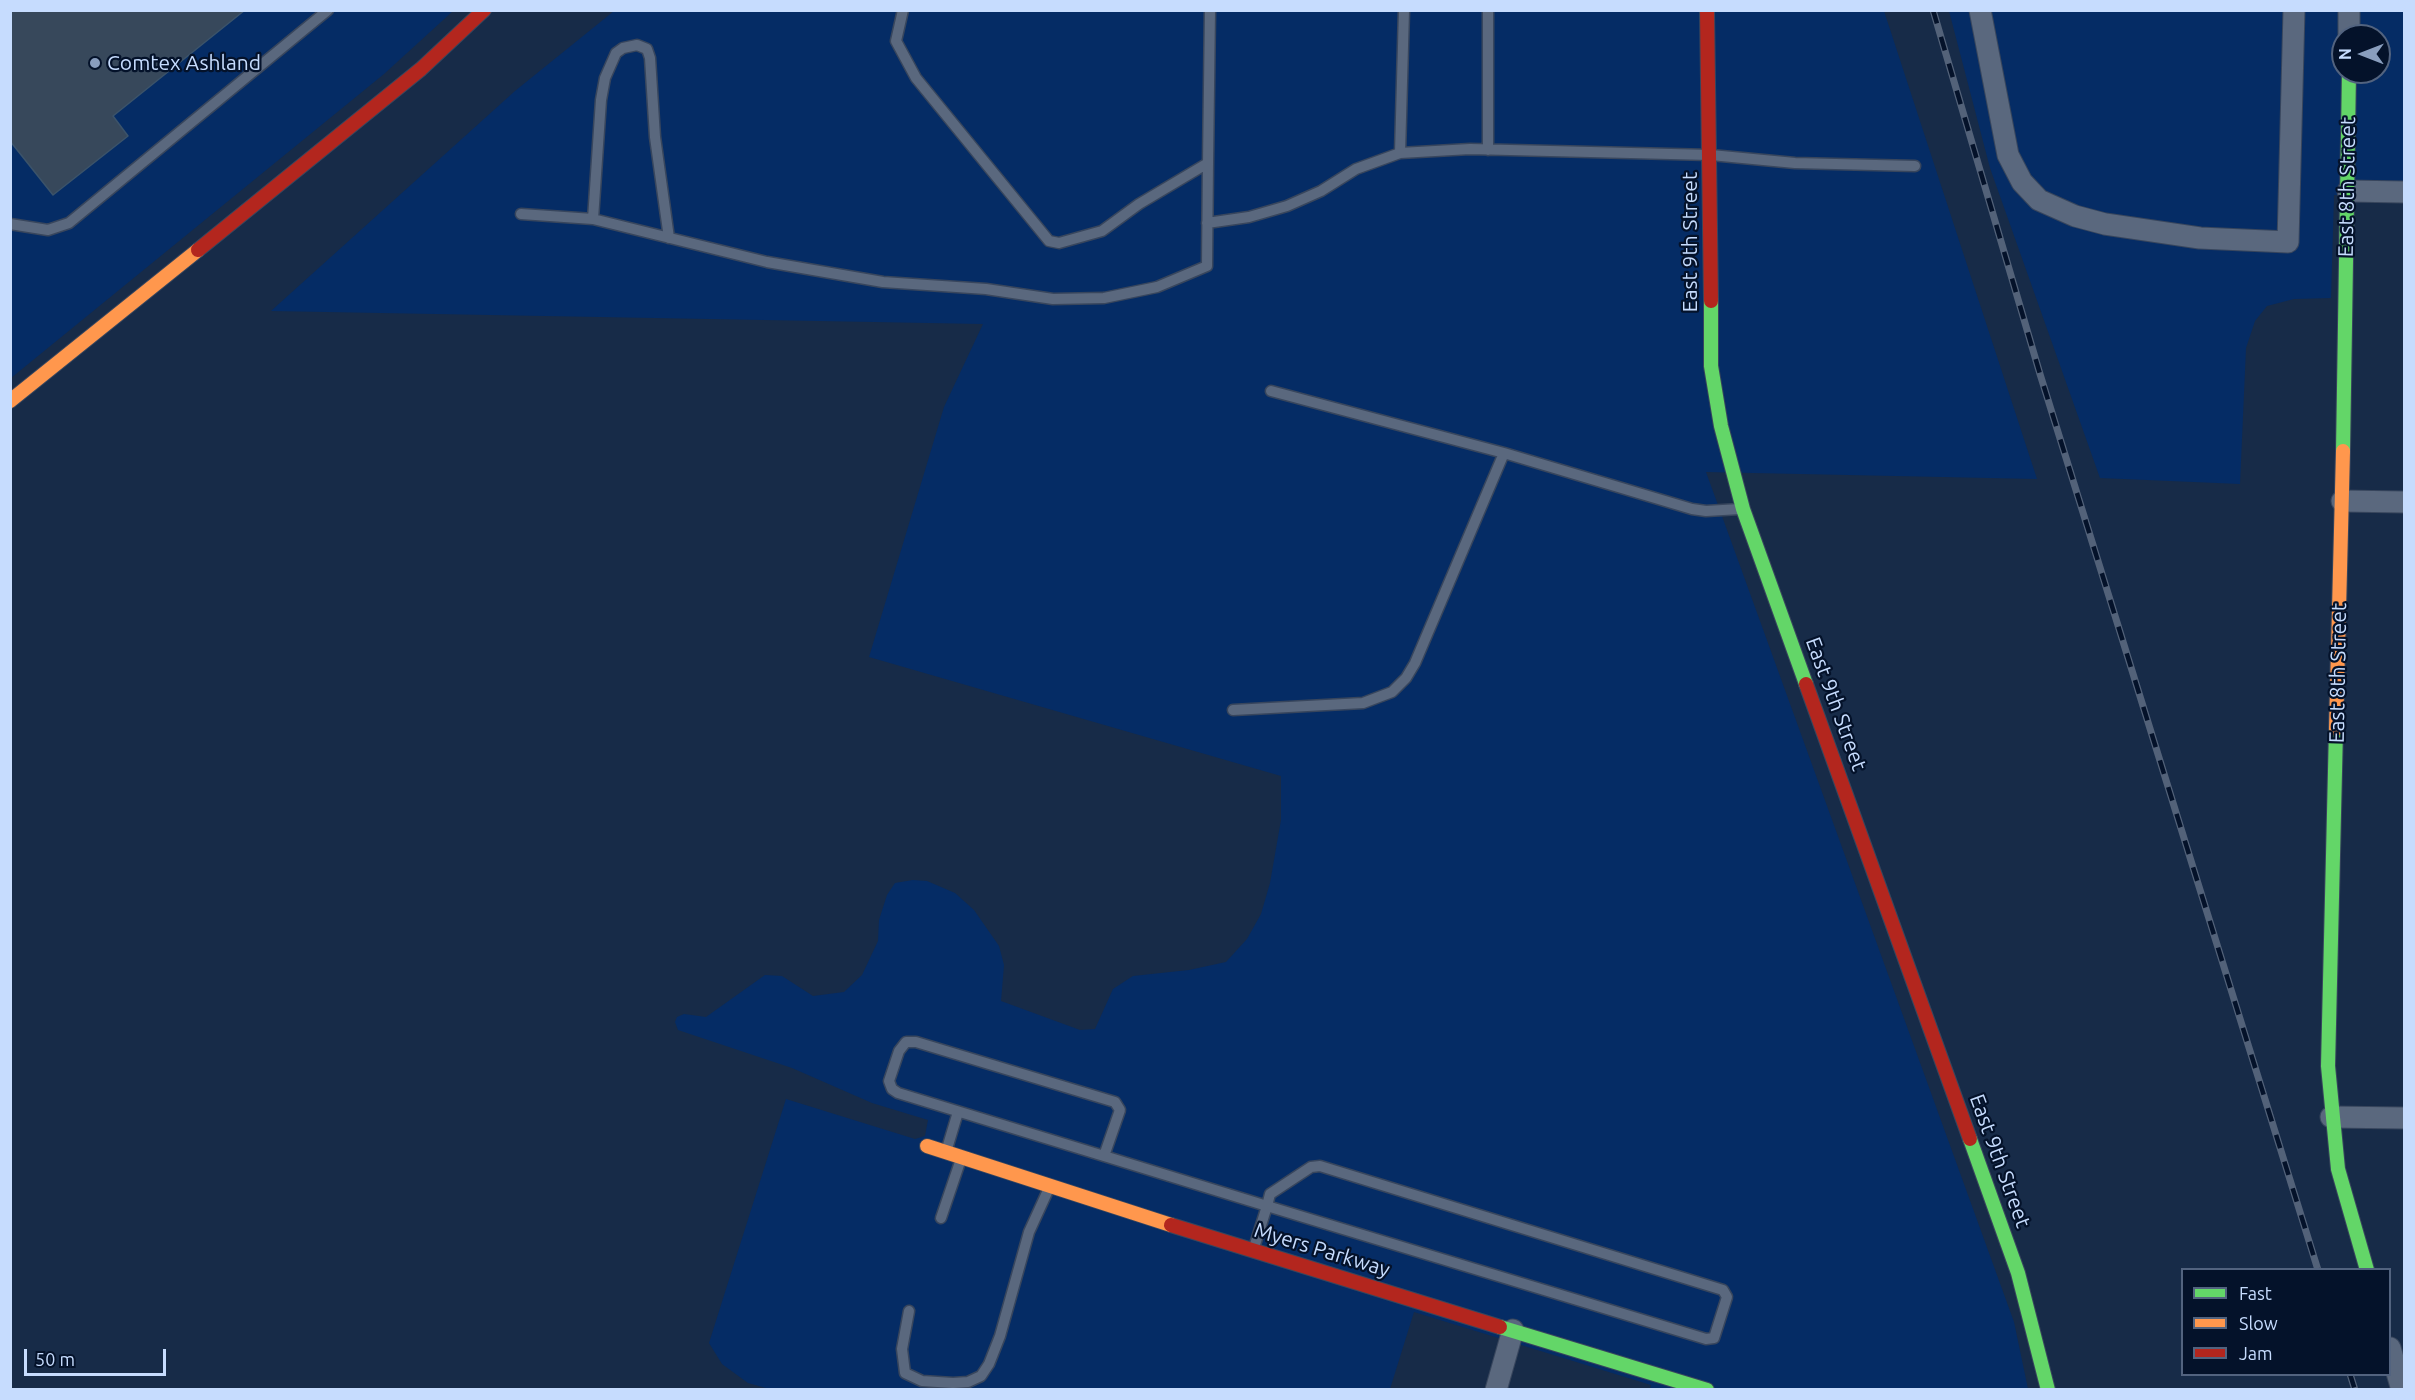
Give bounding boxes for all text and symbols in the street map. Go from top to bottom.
north arrow [2331,24,2391,84]
text: N [2336,48,2354,60]
place label: Comtex Ashland [107,50,261,76]
marker: Comtex Ashland [88,56,102,70]
street label: East 8th Street [2333,117,2361,257]
street label: East 9th Street [1677,172,1703,312]
street label: East 8th Street [2324,603,2352,743]
street label: East 9th Street [1800,634,1872,774]
street label: East 9th Street [1964,1091,2036,1231]
street label: Myers Parkway [1251,1217,1393,1283]
legend [2181,1268,2391,1376]
text: Fast [2239,1283,2272,1303]
text: Slow [2239,1313,2278,1333]
scale bar [27,1337,170,1375]
text: Jam [2239,1343,2273,1363]
text: 50 m [35,1349,75,1369]

